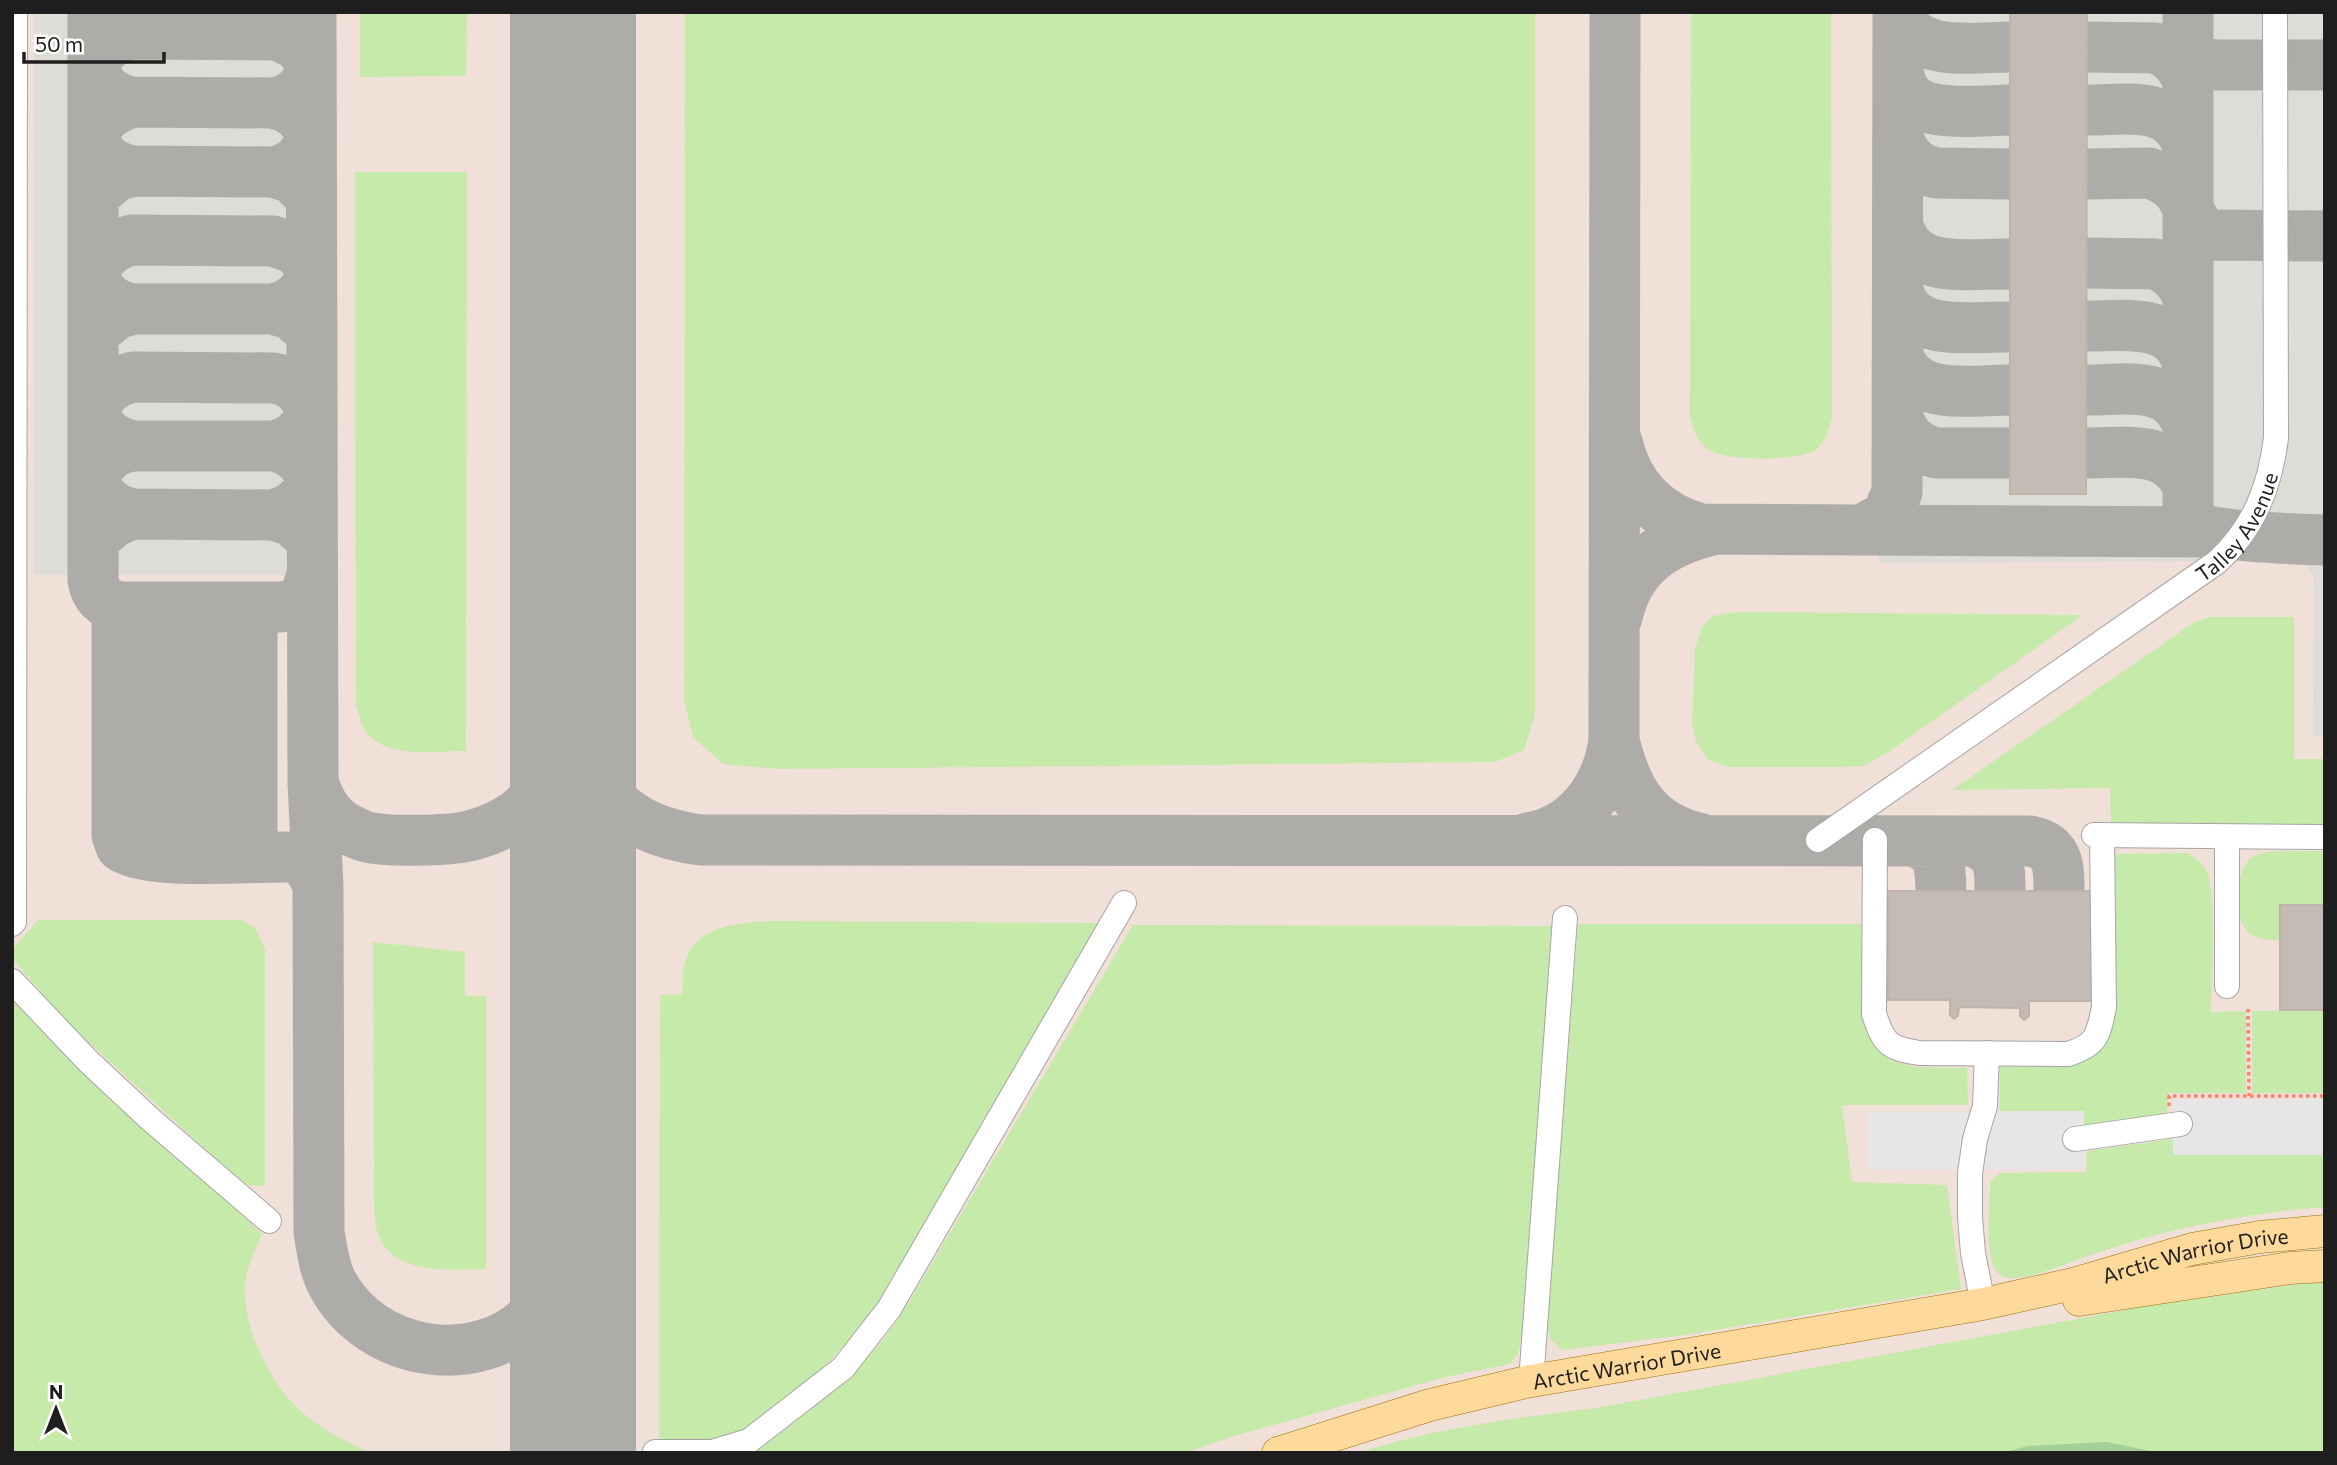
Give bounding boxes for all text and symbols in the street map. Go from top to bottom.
scale bar [24,21,164,65]
text: 50 m [35,31,83,56]
street label: Talley Avenue [2190,469,2282,586]
street label: Arctic Warrior Drive [2099,1222,2289,1287]
street label: Arctic Warrior Drive [1530,1337,1722,1393]
north arrow [21,1374,91,1444]
text: N [49,1380,63,1403]

